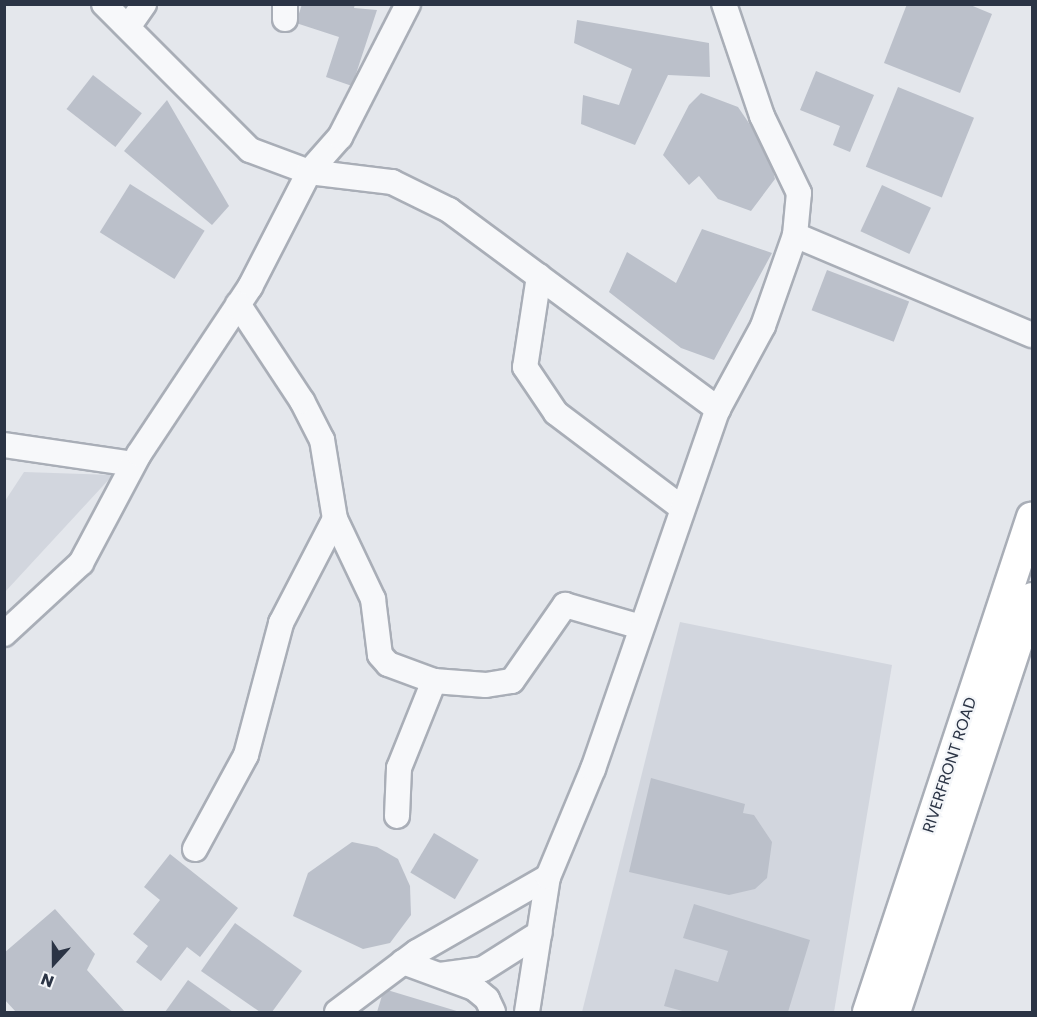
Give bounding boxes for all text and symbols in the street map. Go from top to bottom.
street label: RIVERFRONT ROAD [919,695,981,835]
north arrow [24,933,84,993]
text: N [38,967,57,993]

